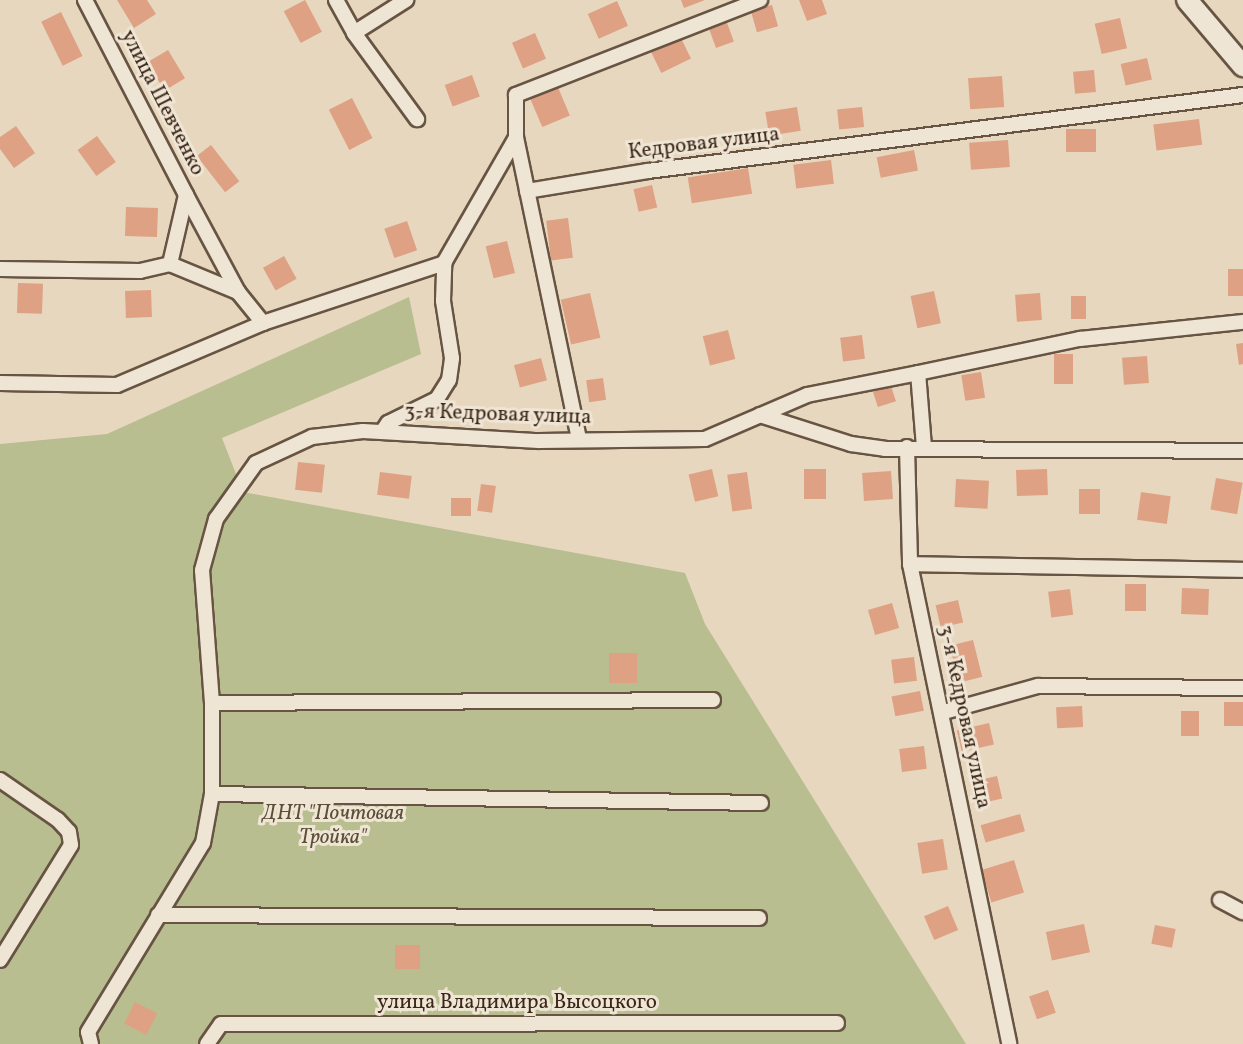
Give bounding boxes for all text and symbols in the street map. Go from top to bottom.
street label: улица Шевченко [114,26,210,180]
street label: Кедровая улица [626,122,782,166]
street label: 3-я Кедровая улица [404,399,592,431]
street label: 3-я Кедровая улица [932,623,996,811]
park label: ДНТ "Почтовая Тройка" [262,801,404,851]
street label: улица Владимира Высоцкого [377,990,657,1016]

